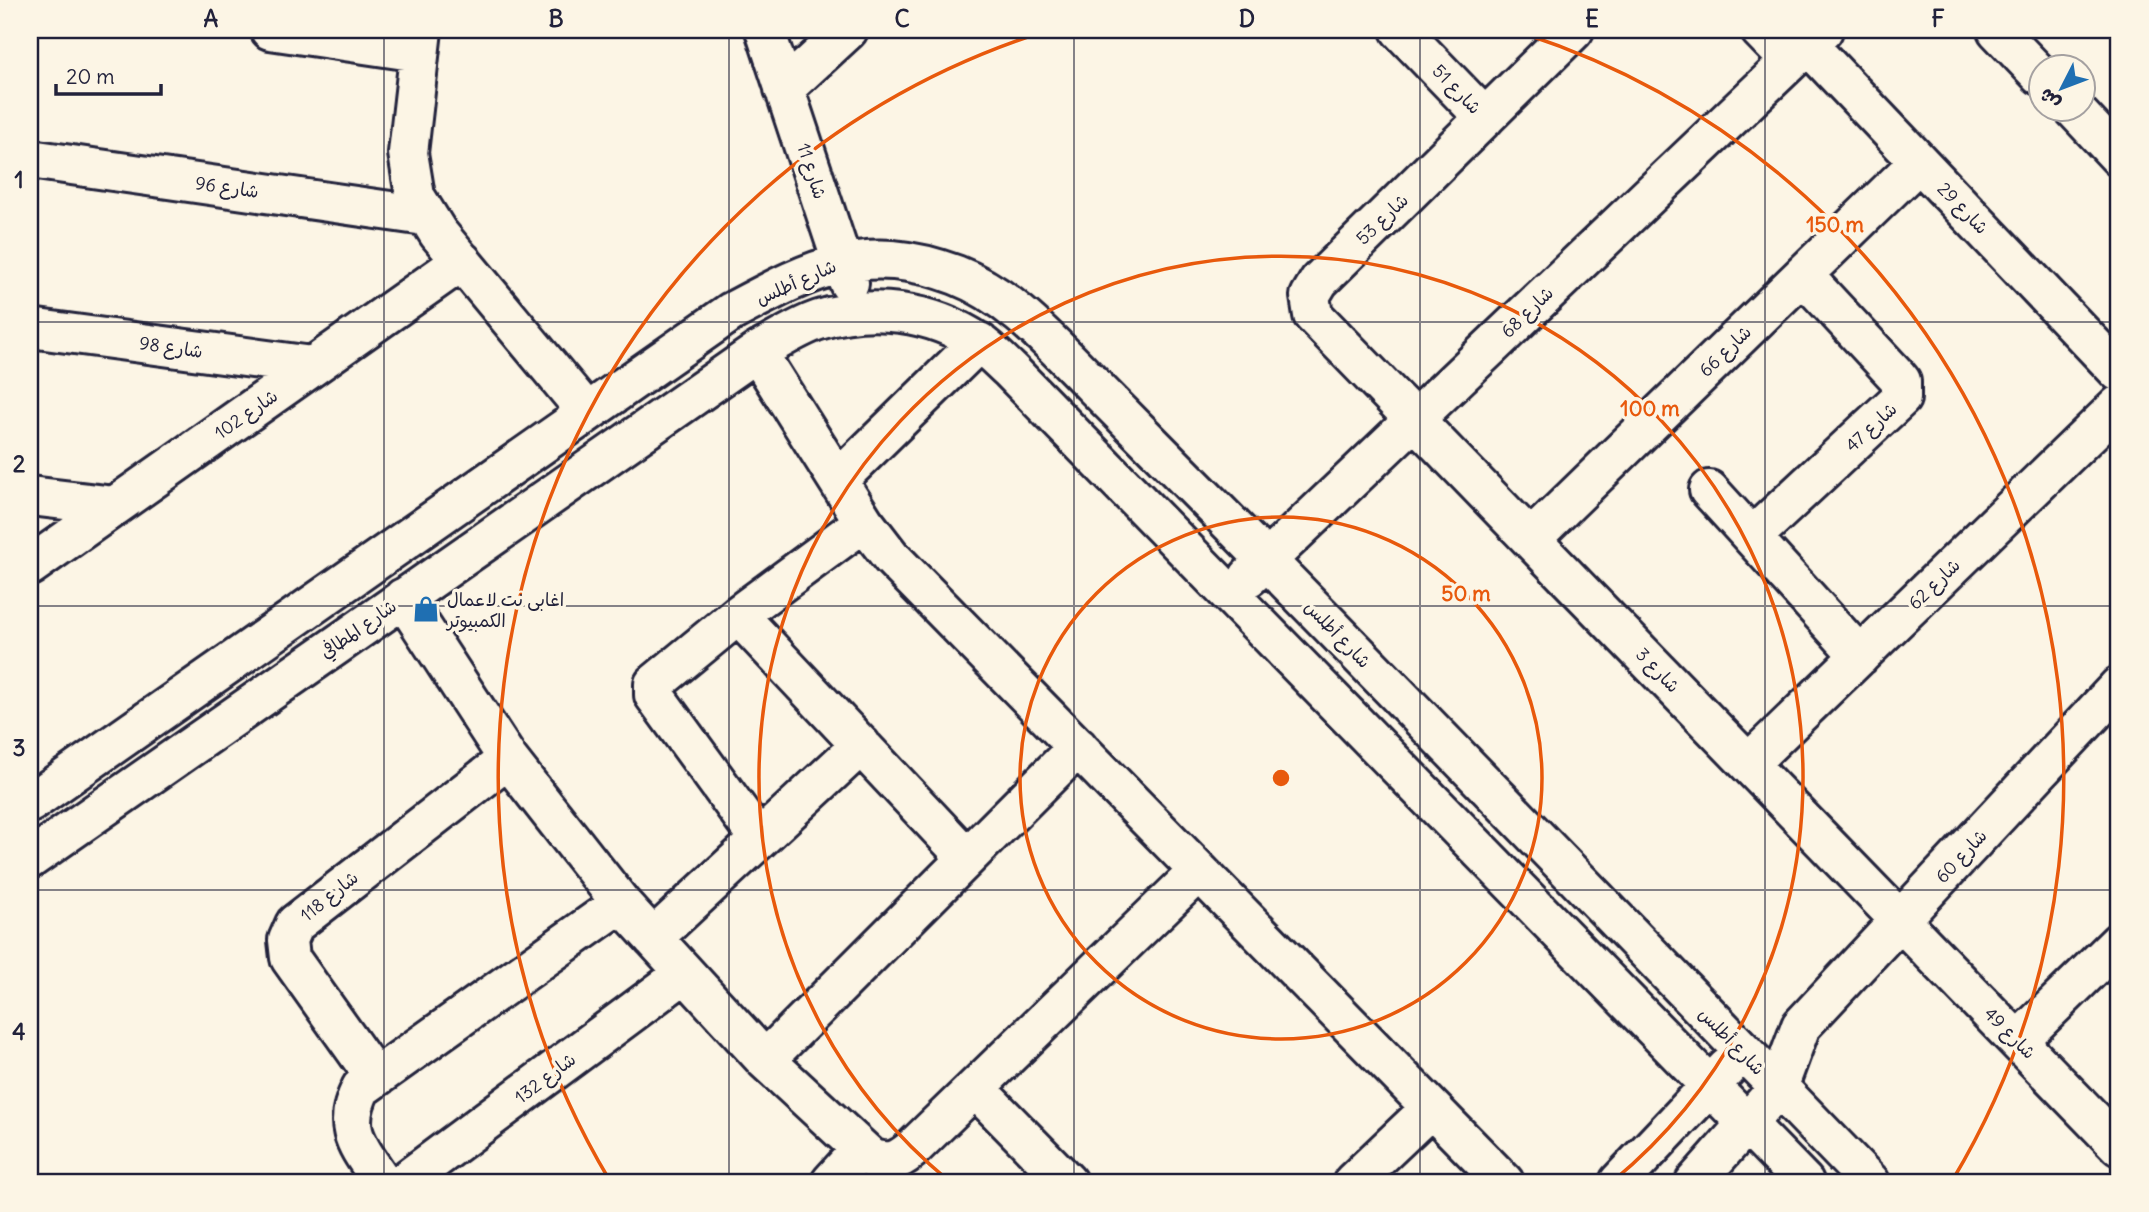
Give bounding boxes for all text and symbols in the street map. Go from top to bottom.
text: A [204,4,219,33]
text: B [548,4,564,33]
text: C [894,4,910,33]
text: D [1239,4,1255,33]
text: E [1585,4,1599,33]
text: F [1931,4,1945,33]
scale bar [56,52,161,96]
north arrow [2026,52,2096,122]
street label: شارع 51 [1427,59,1486,120]
text: 20 m [66,63,115,90]
text: ش [2033,84,2065,115]
street label: شارع 11 [791,140,832,202]
text: 1 [14,165,24,194]
street label: شارع 96 [194,171,260,204]
street label: شارع 29 [1932,177,1993,240]
street label: شارع 53 [1351,189,1414,250]
text: 150 m [1806,211,1864,238]
street label: شارع أطلس [752,254,840,311]
street label: شارع 68 [1496,281,1559,343]
street label: شارع 66 [1694,320,1757,382]
street label: شارع 98 [138,331,204,364]
street label: شارع 102 [210,384,283,445]
text: 100 m [1620,395,1680,422]
street label: شارع 47 [1840,397,1902,457]
text: 2 [13,449,26,478]
street label: شارع 62 [1903,554,1966,615]
text: 50 m [1441,580,1491,607]
place label: اغابى نت لاعمال الكمبيوتر [445,588,564,632]
street label: شارع المطافي [315,594,402,665]
shop icon: اغابى نت لاعمال الكمبيوتر [411,594,441,624]
street label: شارع أطلس [1299,595,1376,673]
street label: شارع 3 [1630,643,1685,698]
text: 3 [12,733,26,762]
centre of rings [1269,766,1293,790]
street label: شارع 60 [1930,824,1992,888]
street label: شارع 118 [295,866,363,927]
street label: شارع أطلس [1693,1002,1770,1080]
street label: شارع 49 [1979,1002,2041,1064]
text: 4 [12,1017,26,1046]
street label: شارع 132 [510,1048,581,1109]

